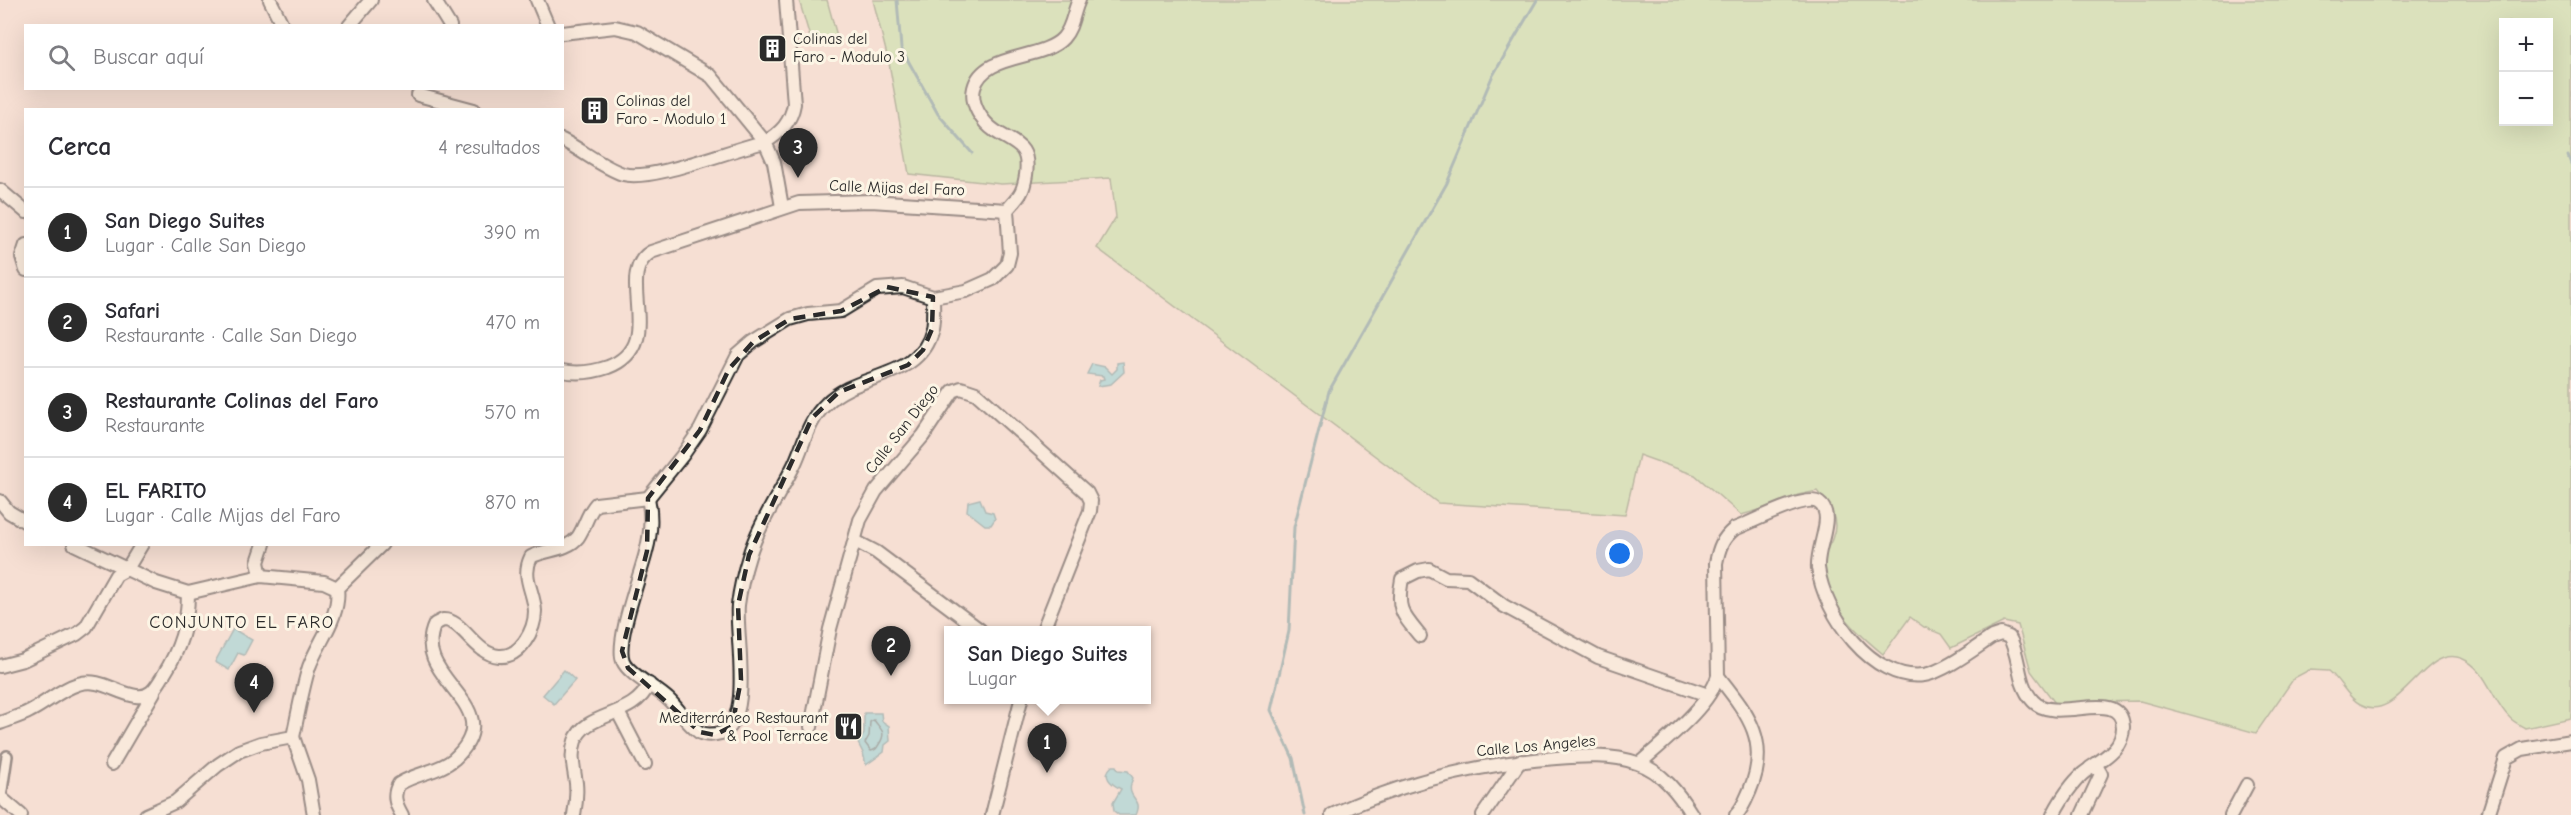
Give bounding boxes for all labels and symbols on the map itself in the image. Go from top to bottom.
place label: Colinas del Faro - Modulo 3 [793,30,905,66]
building icon: Colinas del Faro - Modulo 3 [756,32,788,64]
place label: Colinas del Faro - Modulo 1 [616,92,726,128]
building icon: Colinas del Faro - Modulo 1 [579,94,611,126]
pin: 3 [778,128,818,178]
street label: Calle Mijas del Faro [829,177,965,199]
street label: Calle San Diego [862,381,942,477]
your location [1605,539,1634,568]
district label: CONJUNTO EL FARO [149,612,335,633]
pin: 2 [872,626,910,676]
pin: 4 [234,664,274,713]
place label: Mediterráneo Restaurant & Pool Terrace [659,709,828,745]
restaurant icon: Mediterráneo Restaurant & Pool Terrace [833,711,865,743]
pin: 1 [1028,724,1066,773]
street label: Calle Los Angeles [1476,732,1597,760]

